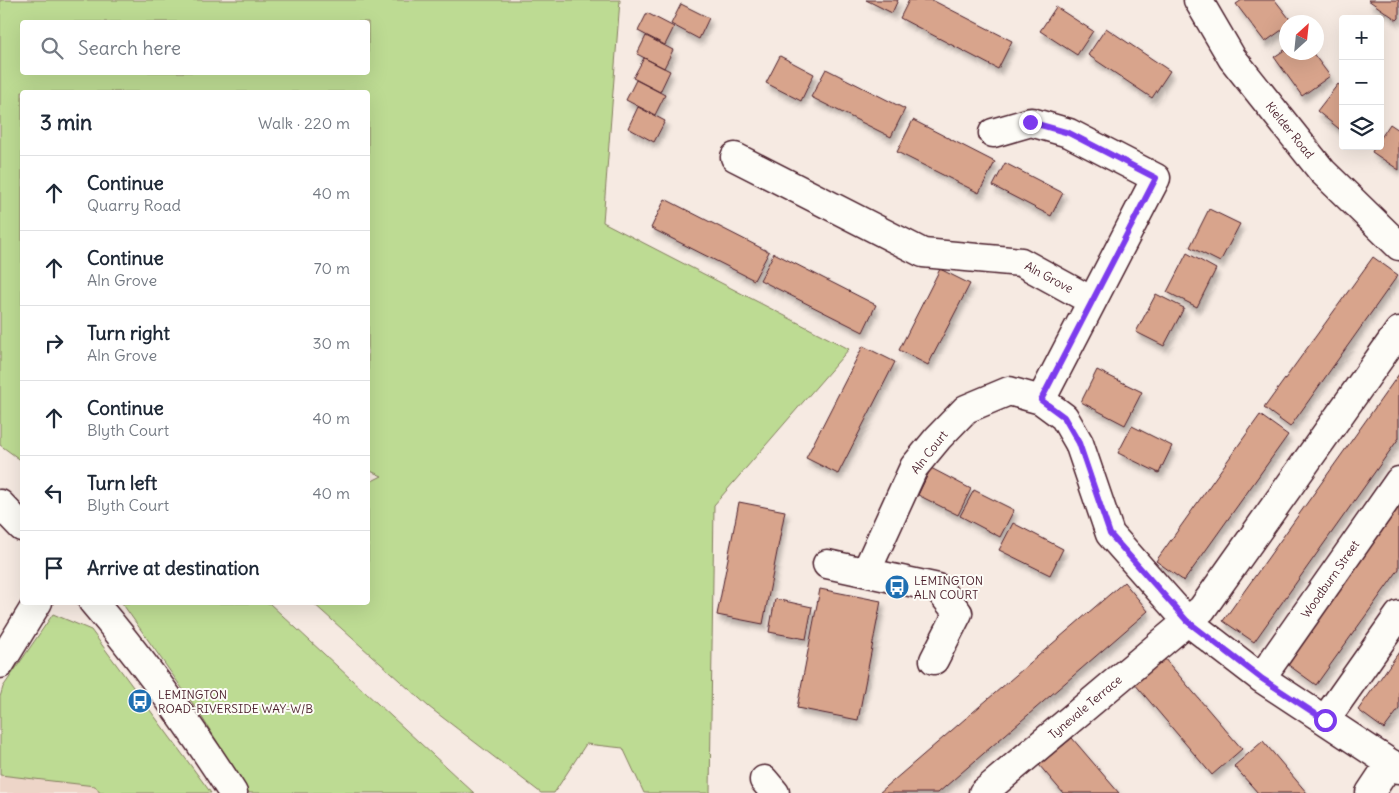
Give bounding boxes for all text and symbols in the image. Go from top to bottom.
north arrow [1279,15,1324,60]
map controls [1339,15,1384,150]
button: + [1339,15,1384,60]
search box [20,20,370,75]
icon: search [38,34,66,62]
text: Search here [78,36,181,60]
button: − [1339,60,1384,105]
street label: Kielder Road [1263,99,1317,161]
button: layers [1339,105,1384,150]
text: 3 min [40,109,92,136]
route end [1019,111,1042,134]
text: Walk · 220 m [258,113,350,133]
text: Continue [87,171,164,195]
icon: ahead [40,179,68,207]
text: 40 m [312,183,350,203]
text: Quarry Road [87,195,181,215]
text: Continue [87,246,164,270]
icon: ahead [40,254,68,282]
text: 70 m [314,258,350,278]
street label: Aln Grove [1022,258,1076,296]
text: Aln Grove [87,270,157,290]
text: Turn right [87,321,170,345]
icon: right [40,329,68,357]
text: 30 m [313,333,350,353]
text: Aln Grove [87,345,157,365]
text: Continue [87,396,164,420]
icon: ahead [40,404,68,432]
text: 40 m [312,408,350,428]
text: Blyth Court [87,420,169,440]
street label: Aln Court [907,427,951,477]
text: Turn left [87,471,157,495]
icon: left [40,479,68,507]
text: 40 m [312,483,350,503]
text: Blyth Court [87,495,169,515]
street label: Woodburn Street [1298,537,1362,621]
icon: arrive [40,554,68,582]
text: Arrive at destination [87,556,260,580]
place label: LEMINGTON ALN COURT [914,573,983,602]
bus stop icon: LEMINGTON ALN COURT [884,574,910,600]
street label: Tynevale Terrace [1045,672,1125,742]
place label: LEMINGTON ROAD-RIVERSIDE WAY-W/B [158,687,313,716]
bus stop icon: LEMINGTON ROAD-RIVERSIDE WAY-W/B [127,688,153,714]
route start [1314,709,1337,732]

